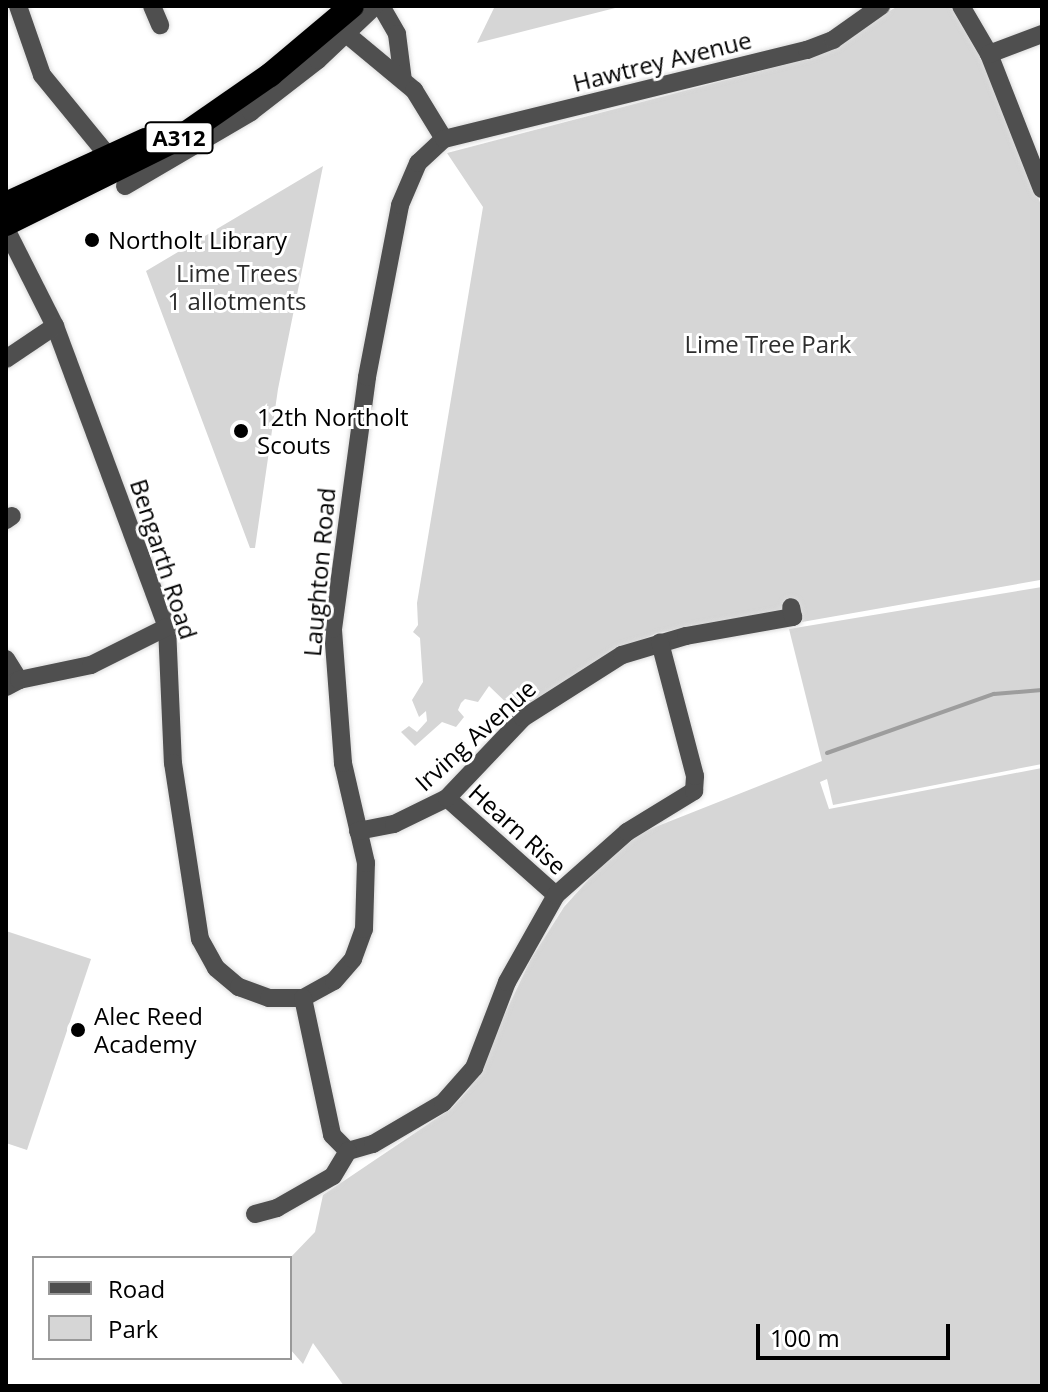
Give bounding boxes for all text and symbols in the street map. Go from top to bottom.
street label: Hawtrey Avenue [570,25,754,97]
road number: A312 [143,120,215,156]
place label: Northolt Library [108,226,287,254]
marker: Northolt Library [83,231,101,249]
park label: Lime Trees 1 allotments [168,259,306,315]
park label: Lime Tree Park [685,330,851,358]
place label: 12th Northolt Scouts [257,403,409,459]
marker: 12th Northolt Scouts [232,422,250,440]
street label: Bengarth Road [125,475,203,643]
street label: Laughton Road [297,486,341,658]
street label: Irving Avenue [409,673,541,797]
street label: Hearn Rise [463,778,573,880]
place label: Alec Reed Academy [94,1002,203,1058]
marker: Alec Reed Academy [69,1021,87,1039]
legend [32,1256,292,1360]
text: Road [108,1272,165,1305]
scale bar [760,1308,954,1358]
text: Park [108,1312,158,1345]
text: 100 m [770,1321,840,1354]

